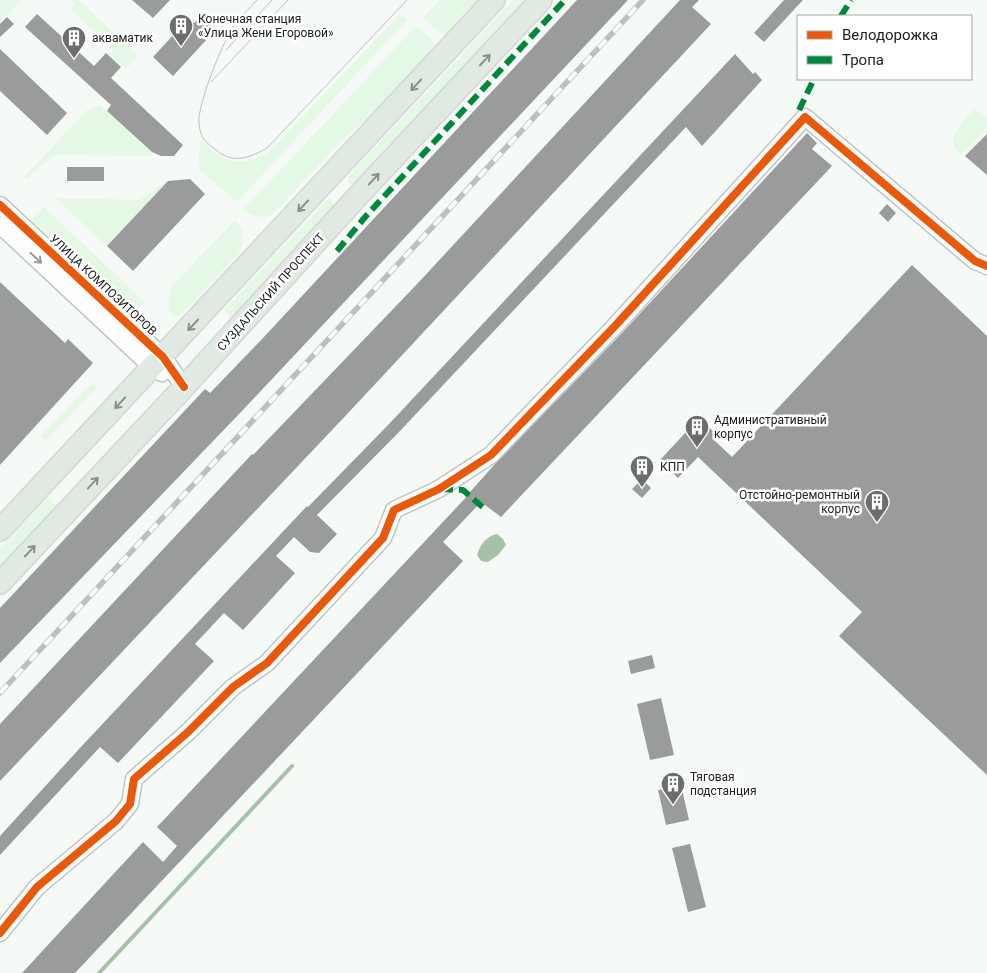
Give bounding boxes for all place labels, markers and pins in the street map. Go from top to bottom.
place label: Конечная станция «Улица Жени Егоровой» [198,12,334,40]
building icon: Конечная станция «Улица Жени Егоровой» [168,13,194,47]
building icon: акваматик [61,25,87,59]
place label: акваматик [92,31,153,45]
place label: Административный корпус [714,413,827,441]
building icon: Административный корпус [684,414,710,448]
building icon: КПП [629,454,655,488]
place label: КПП [660,460,685,474]
place label: Отстойно-ремонтный корпус [739,488,860,516]
building icon: Отстойно-ремонтный корпус [864,489,890,523]
place label: Тяговая подстанция [690,770,757,798]
building icon: Тяговая подстанция [660,771,686,805]

